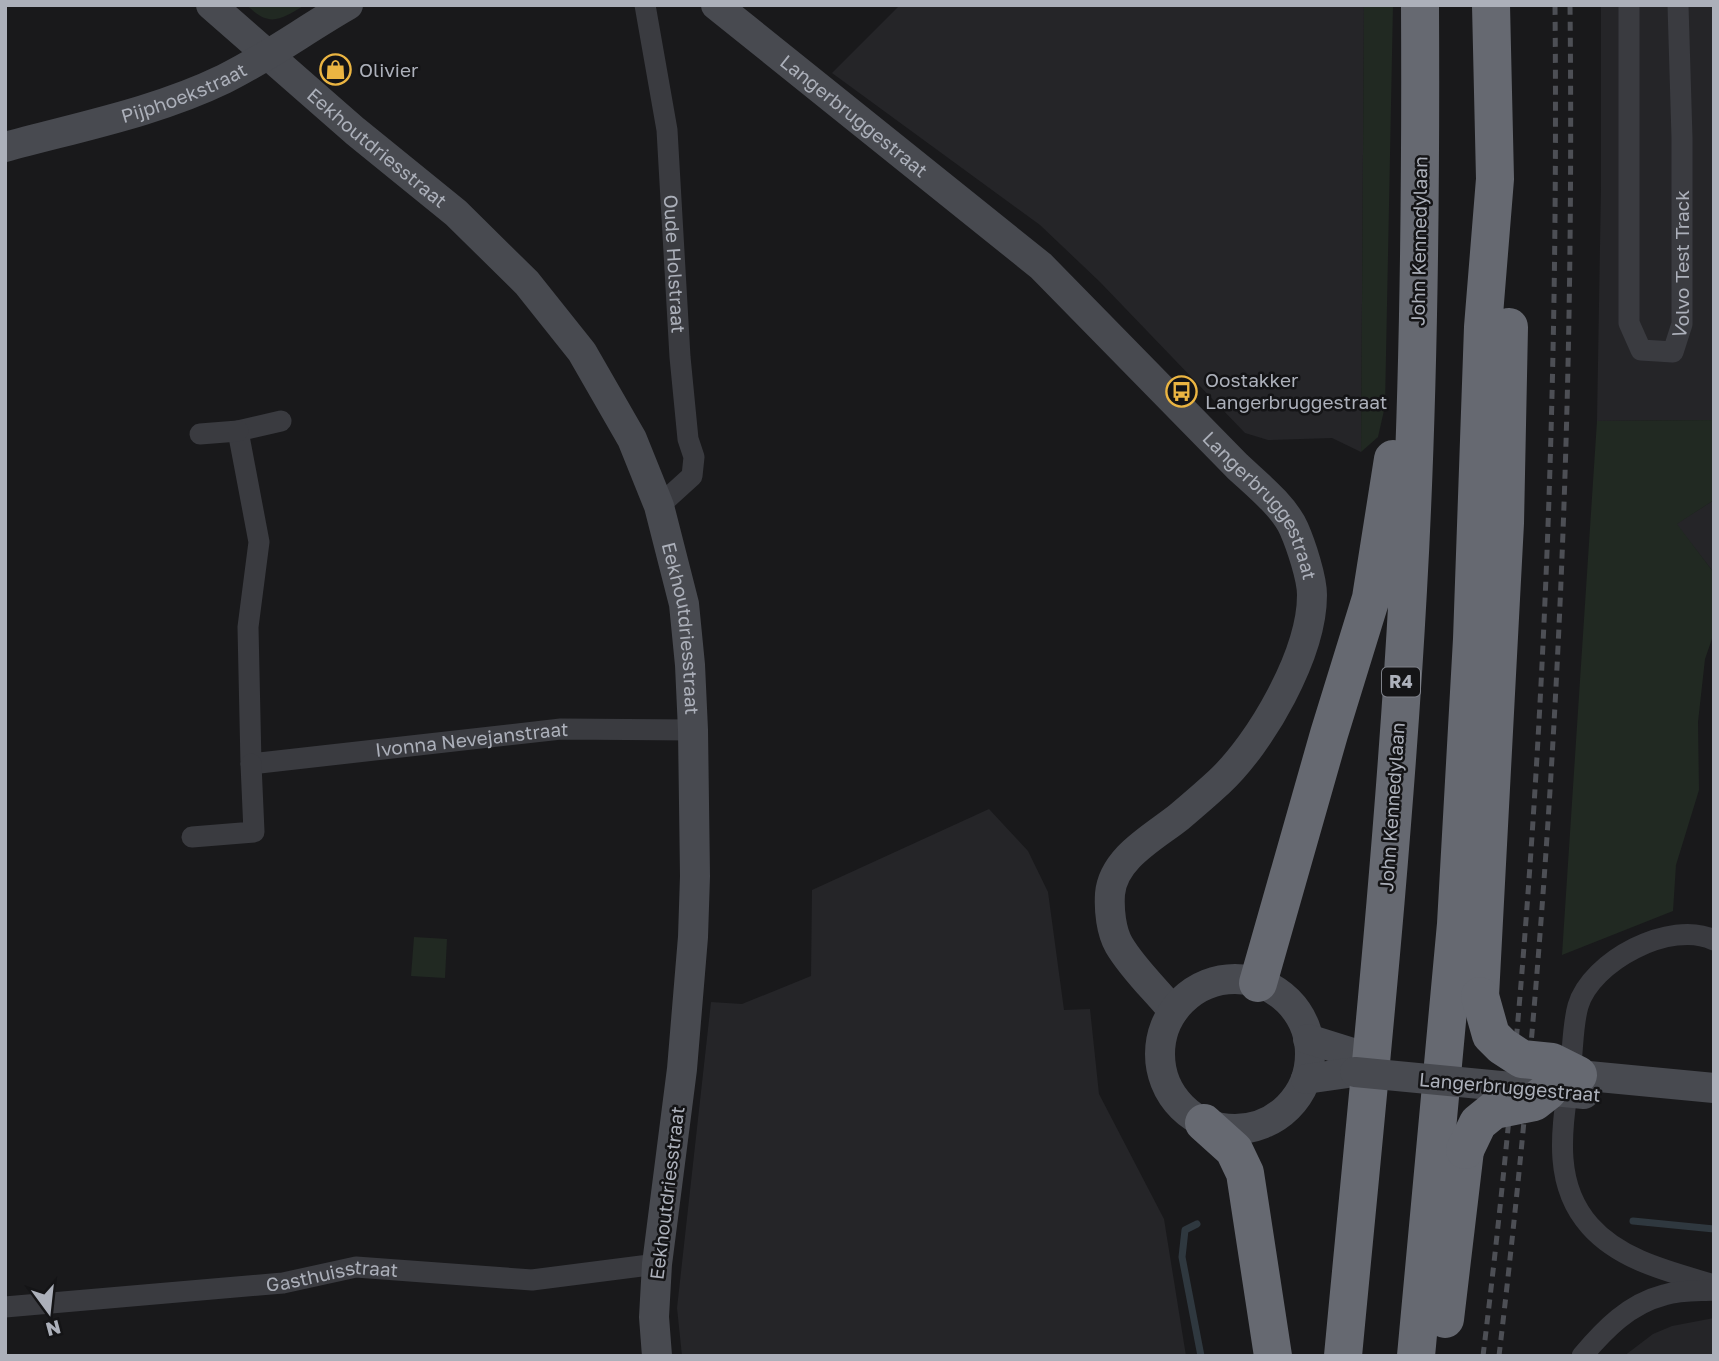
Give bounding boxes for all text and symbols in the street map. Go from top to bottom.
street label: Langerbruggestraat [776,49,933,182]
shop icon: Olivier [319,53,353,87]
street label: Pijphoekstraat [118,57,250,127]
place label: Olivier [359,58,419,81]
street label: Eekhoutdriesstraat [303,83,452,212]
street label: John Kennedylaan [1406,156,1431,326]
street label: Volvo Test Track [1666,190,1693,341]
street label: Oude Holstraat [660,194,691,334]
place label: Oostakker Langerbruggestraat [1205,368,1387,413]
bus stop icon: Oostakker Langerbruggestraat [1165,374,1199,408]
street label: Langerbruggestraat [1198,426,1322,582]
street label: Eekhoutdriesstraat [658,540,704,715]
road number: R4 [1382,668,1420,696]
street label: Ivonna Nevejanstraat [374,717,568,761]
street label: John Kennedylaan [1374,721,1409,892]
street label: Langerbruggestraat [1418,1067,1602,1106]
street label: Eekhoutdriesstraat [644,1105,689,1281]
street label: Gasthuisstraat [265,1255,399,1295]
north arrow [14,1277,84,1347]
text: N [44,1316,63,1342]

